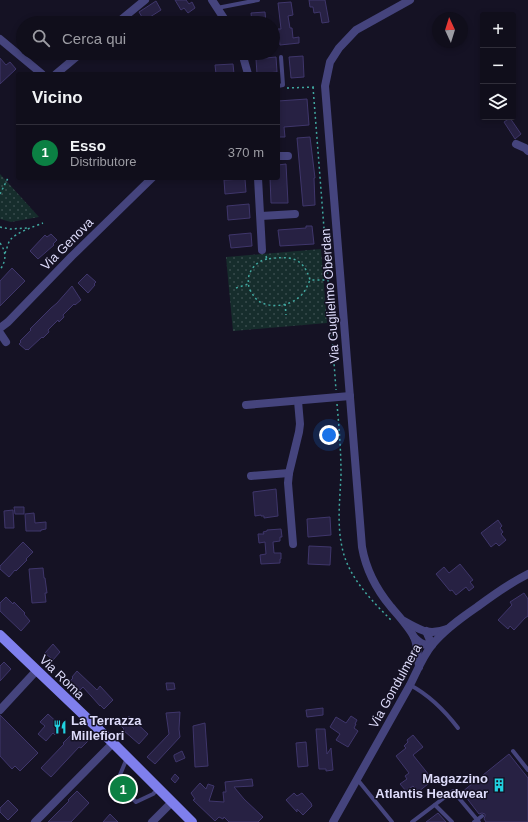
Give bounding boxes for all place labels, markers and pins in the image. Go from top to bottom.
place label: La Terrazza Millefiori [71,713,142,743]
restaurant icon: La Terrazza Millefiori [52,719,68,735]
place label: Magazzino Atlantis Headwear [375,771,488,801]
pin: 1 [110,774,136,804]
building icon: Magazzino Atlantis Headwear [491,777,507,793]

